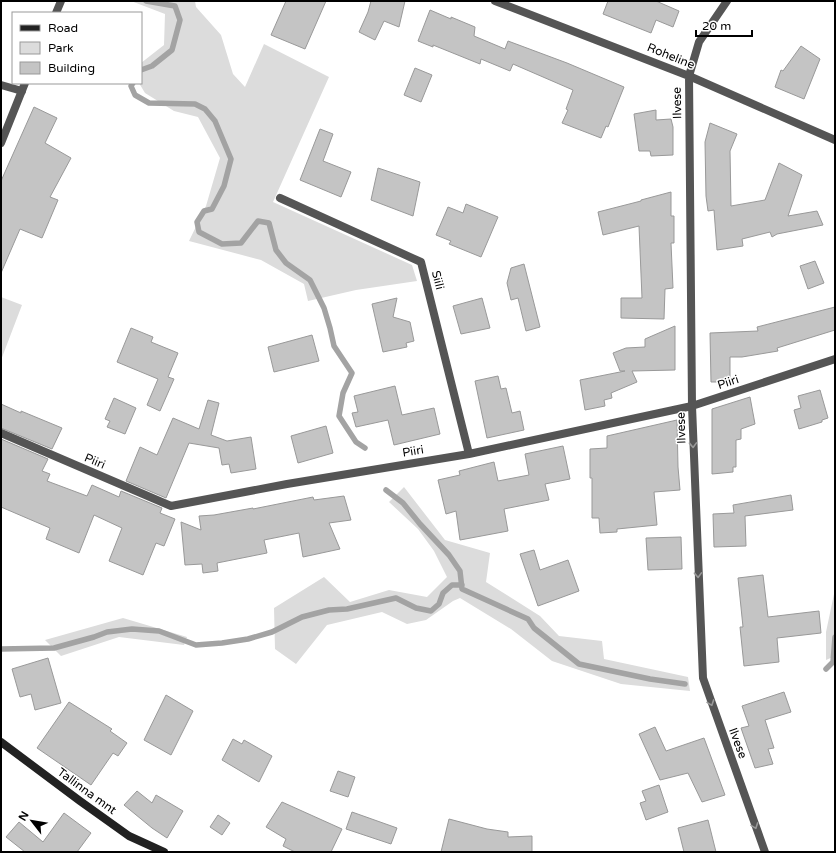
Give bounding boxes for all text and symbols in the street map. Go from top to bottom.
legend [12,12,142,84]
scale bar [696,12,752,38]
text: 20 m [702,19,731,33]
text: Road [48,21,78,35]
street label: Roheline [645,40,697,72]
text: Park [48,41,74,55]
text: Building [48,61,95,75]
street label: Ilvese [670,87,684,119]
street label: Siili [429,269,447,291]
street label: Piiri [716,372,740,392]
street label: Ilvese [673,412,689,444]
street label: Piiri [401,442,425,460]
one-way arrow [689,442,697,448]
street label: Piiri [82,450,108,472]
one-way arrow [694,572,703,578]
one-way arrow [707,700,715,707]
street label: Ilvese [726,726,750,761]
street label: Tallinna mnt [55,765,119,817]
north arrow [12,801,52,841]
text: N [16,809,32,823]
one-way arrow [751,822,759,829]

